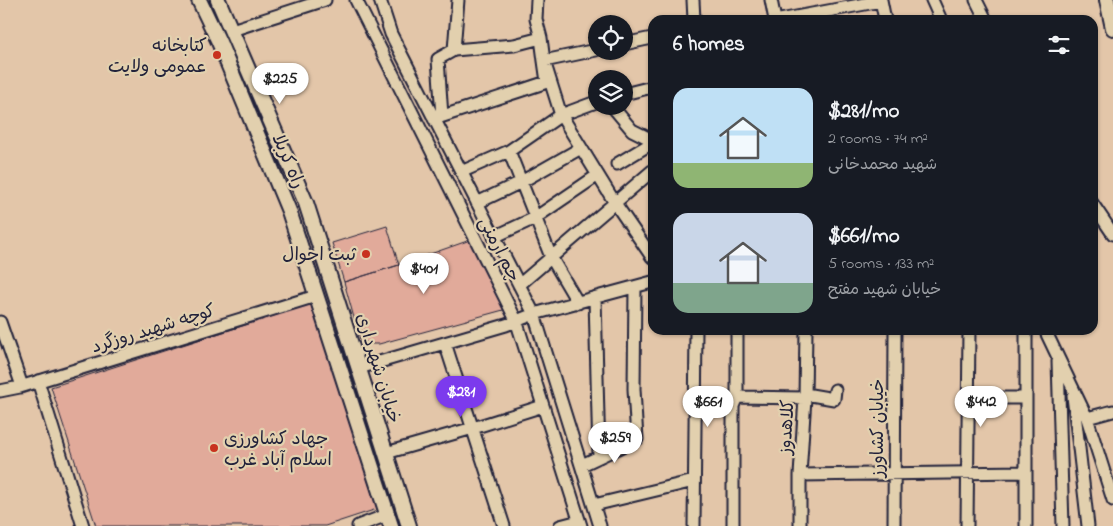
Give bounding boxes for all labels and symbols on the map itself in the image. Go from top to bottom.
place label: کتابخانه عمومی ولایت [108,34,207,81]
marker: کتابخانه عمومی ولایت [211,49,223,61]
pin: $225 [250,62,310,105]
street label: راه کربلا [264,130,310,193]
street label: چم ارمنی [471,213,526,287]
place label: ثبت احوال [282,243,357,269]
marker: ثبت احوال [360,248,372,260]
pin: $401 [394,252,454,295]
street label: کوچه شهید روزگرد [89,299,219,361]
street label: خیابان شهرداری [348,310,406,427]
pin: $281 [431,376,491,418]
street label: خیابان کشاورز [866,379,892,479]
pin: $661 [678,386,738,428]
pin: $442 [951,386,1011,428]
street label: کلاهدوز [773,399,802,457]
pin: $259 [585,422,645,464]
place label: جهاد کشاورزی اسلام آباد غرب [224,427,332,474]
marker: جهاد کشاورزی اسلام آباد غرب [208,442,220,454]

